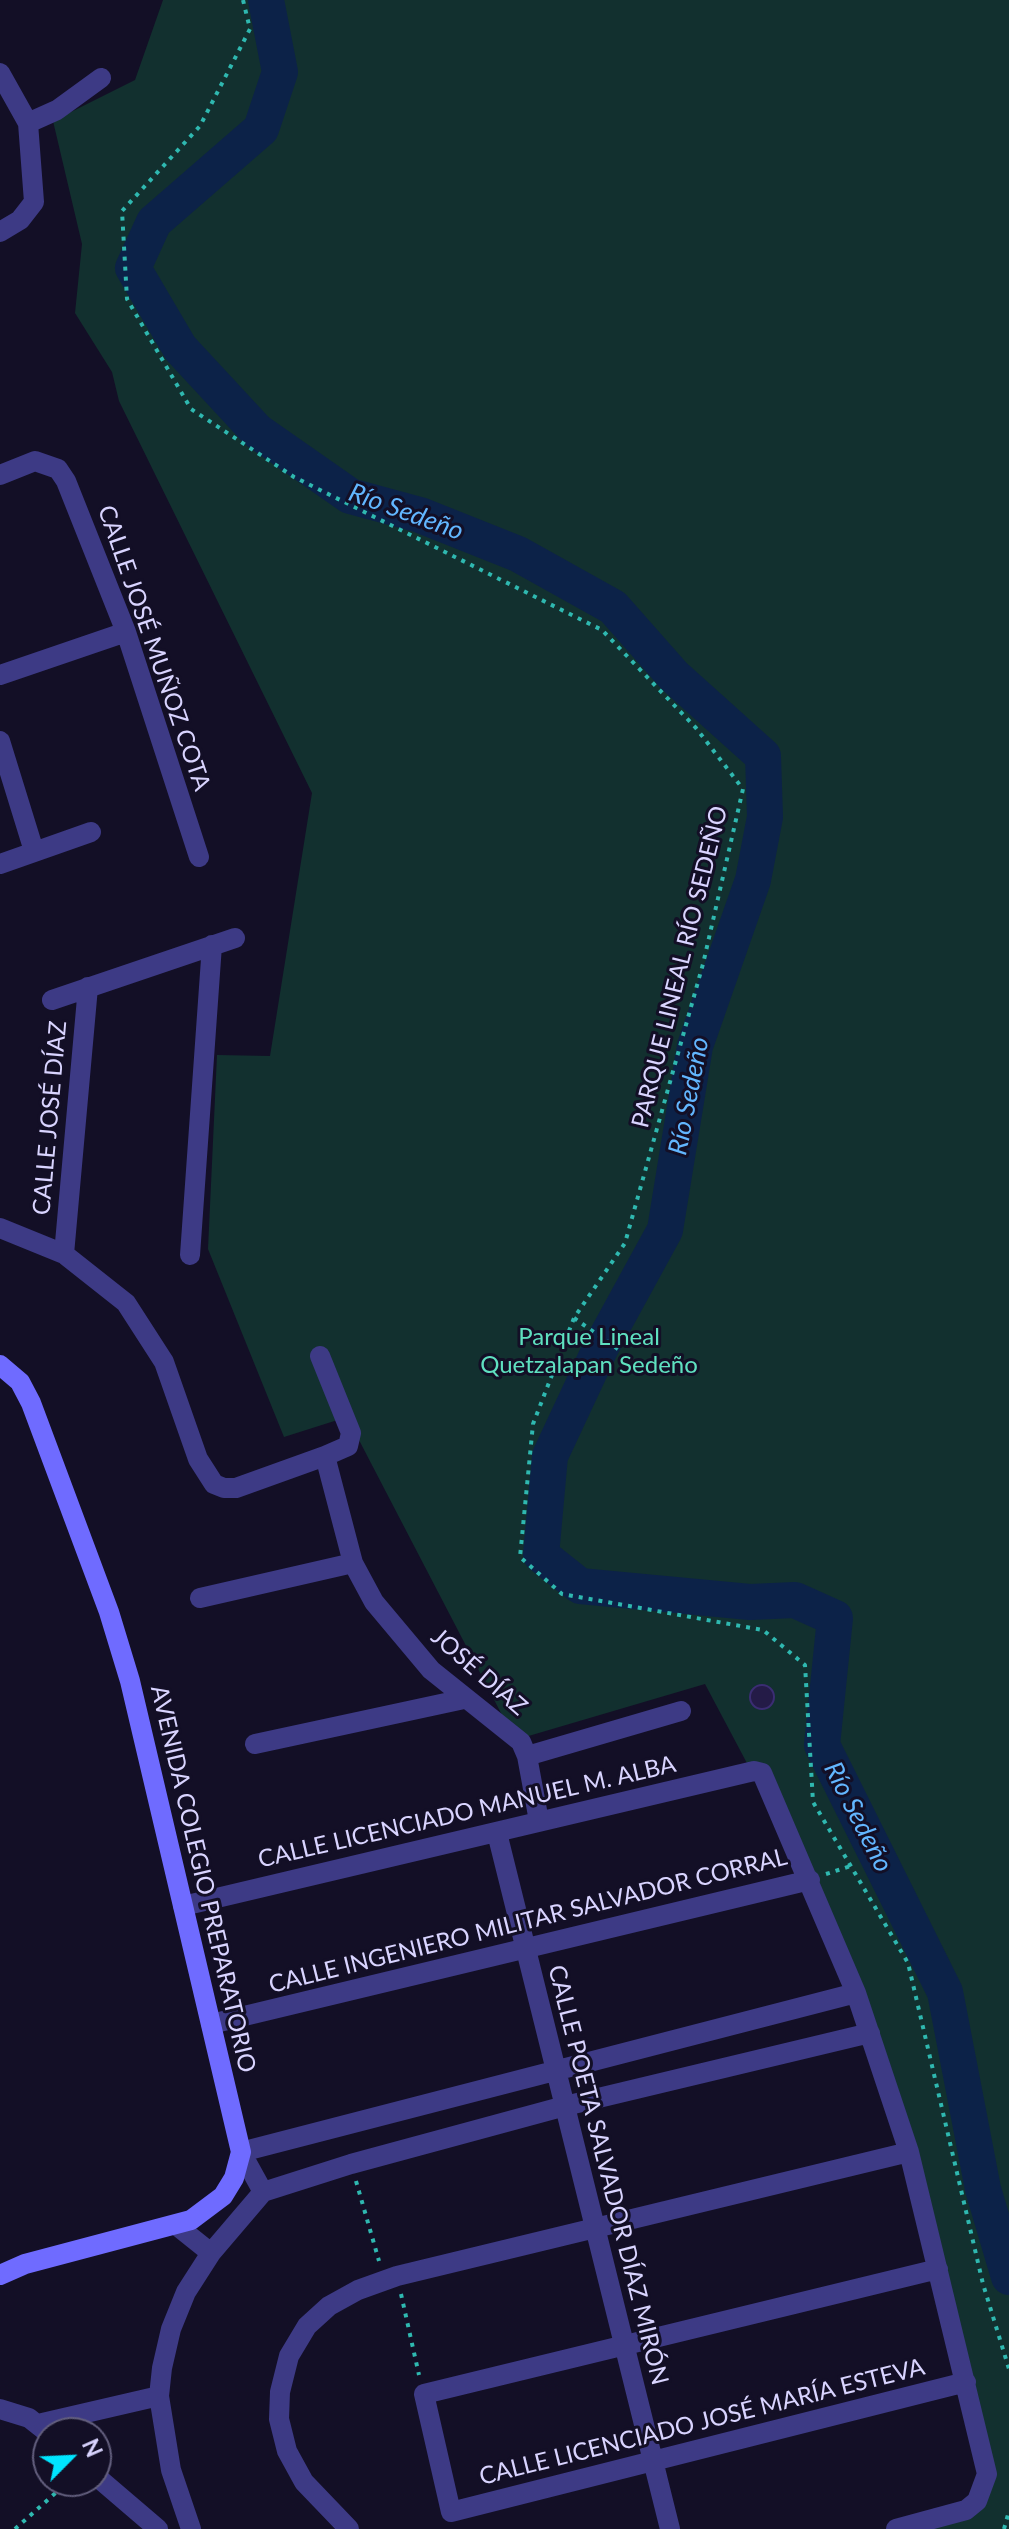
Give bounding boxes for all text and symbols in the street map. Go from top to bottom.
water label: Río Sedeño [344,477,468,547]
street label: CALLE JOSÉ MUÑOZ COTA [92,502,216,794]
street label: PARQUE LINEAL RÍO SEDEÑO [626,803,734,1131]
street label: CALLE JOSÉ DÍAZ [27,1020,73,1216]
water label: Río Sedeño [662,1034,716,1158]
park label: Parque Lineal Quetzalapan Sedeño [480,1323,698,1379]
street label: JOSÉ DÍAZ [425,1622,533,1722]
street label: AVENIDA COLEGIO PREPARATORIO [144,1683,262,2075]
street label: CALLE LICENCIADO MANUEL M. ALBA [255,1750,679,1874]
water label: Río Sedeño [817,1757,899,1877]
street label: CALLE INGENIERO MILITAR SALVADOR CORRAL [266,1843,790,1999]
street label: CALLE POETA SALVADOR DÍAZ MIRÓN [542,1962,674,2388]
street label: CALLE LICENCIADO JOSÉ MARÍA ESTEVA [476,2353,928,2491]
north arrow [32,2417,112,2497]
text: N [77,2435,108,2461]

